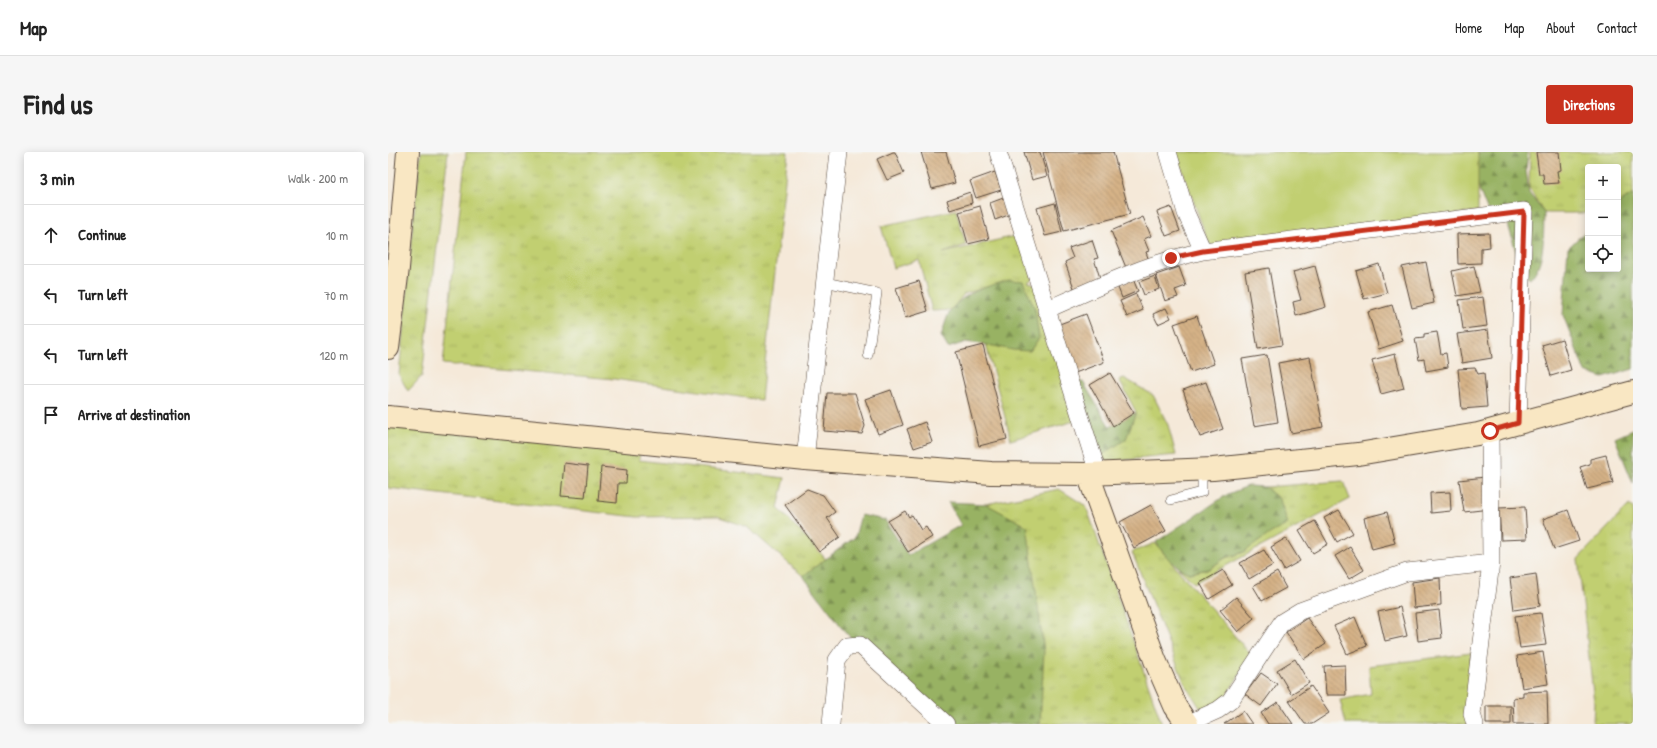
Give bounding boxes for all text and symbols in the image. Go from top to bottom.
text: Map [20,15,47,41]
text: Home [1455,18,1482,37]
text: Map [1504,18,1524,37]
text: About [1546,18,1575,37]
text: Contact [1597,18,1637,37]
text: Find us [24,85,93,123]
button: Directions [1546,85,1633,124]
map controls [1585,164,1621,272]
button: + [1585,164,1621,200]
text: 3 min [40,167,75,190]
text: Walk · 200 m [288,169,348,187]
button: − [1585,200,1621,236]
icon: ahead [40,224,62,246]
text: Continue [78,224,126,245]
text: 10 m [326,226,348,244]
button: locate [1585,236,1621,272]
route end [1162,249,1180,267]
icon: left [40,284,62,306]
text: Turn left [78,284,128,305]
text: 70 m [324,286,348,304]
icon: left [40,344,62,366]
text: Turn left [78,344,128,365]
text: 120 m [320,346,348,364]
icon: arrive [40,404,62,426]
text: Arrive at destination [78,404,190,425]
route start [1481,422,1499,440]

